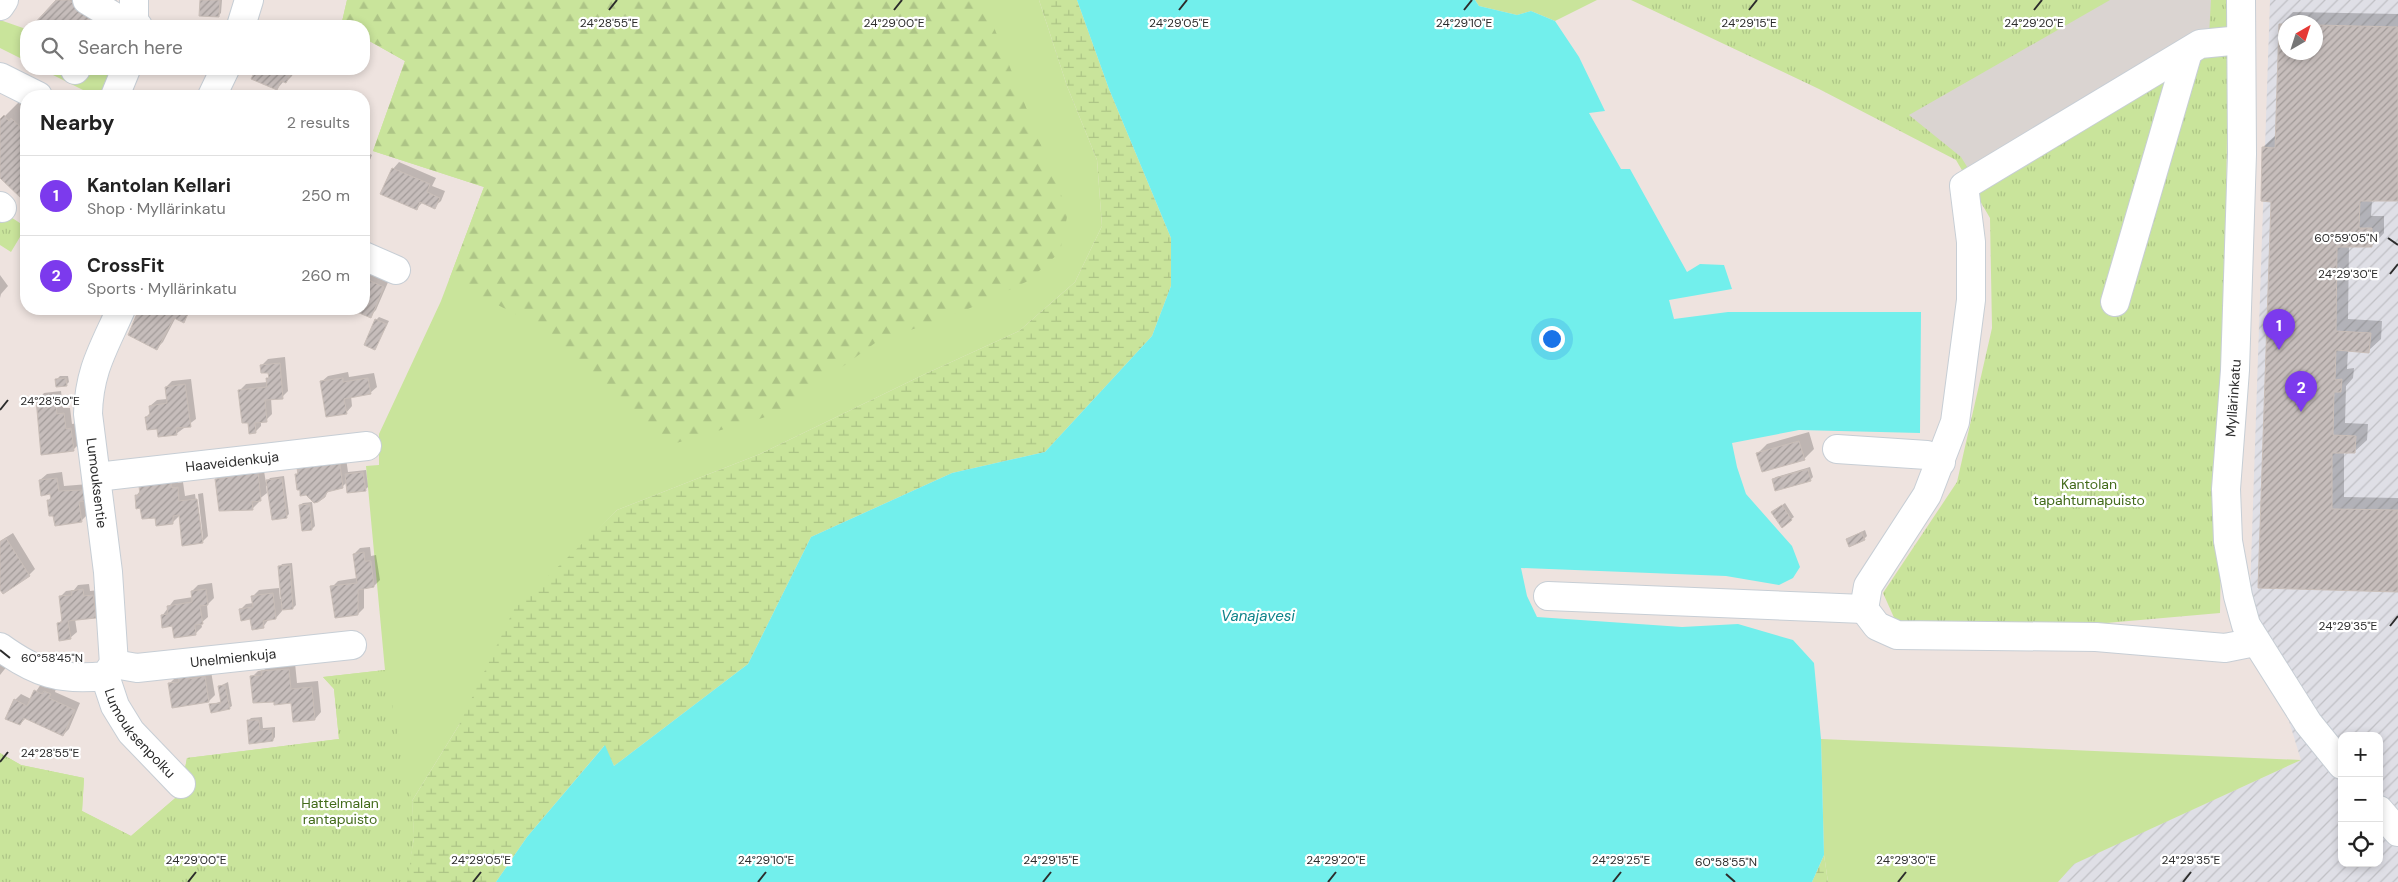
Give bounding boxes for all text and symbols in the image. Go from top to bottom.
text: 24°28'55"E [580,15,638,31]
text: 24°29'00"E [863,15,925,31]
text: 24°29'05"E [1149,15,1209,31]
text: 24°29'10"E [1436,15,1492,31]
text: 24°29'15"E [1721,15,1777,31]
text: 24°29'20"E [2004,15,2064,31]
north arrow [2278,15,2323,60]
search box [20,20,370,75]
icon: search [38,34,66,62]
text: Search here [78,35,183,60]
text: Nearby [40,109,114,137]
text: 2 results [287,112,350,133]
text: Kantolan Kellari [87,173,231,198]
text: 1 [53,185,59,206]
text: 250 m [302,185,350,206]
text: Shop · Myllärinkatu [87,198,226,219]
text: 60°59'05"N [2314,230,2378,246]
text: CrossFit [87,253,164,278]
text: 2 [51,265,61,286]
text: 260 m [301,265,350,286]
text: 24°29'30"E [2318,266,2378,282]
text: Sports · Myllärinkatu [87,278,237,299]
pin: 1 [2263,309,2295,350]
your location [1539,326,1565,352]
street label: Myllärinkatu [2221,358,2245,438]
pin: 2 [2285,371,2317,412]
text: 24°28'50"E [20,393,80,409]
street label: Lumouksentie [83,437,111,529]
street label: Haaveidenkuja [184,447,280,476]
park label: Kantolan tapahtumapuisto [2033,475,2145,509]
water label: Vanajavesi [1221,606,1295,626]
text: 24°29'35"E [2319,618,2378,634]
street label: Unelmienkuja [189,644,277,671]
text: 60°58'45"N [21,650,83,666]
street label: Lumouksenpolku [101,686,179,782]
map controls [2338,732,2383,867]
button: + [2338,732,2383,777]
text: 24°28'55"E [21,745,79,761]
button: − [2338,777,2383,822]
park label: Hattelmalan rantapuisto [301,794,379,828]
button: locate [2338,822,2383,867]
text: 24°29'00"E [165,852,227,868]
text: 24°29'05"E [451,852,511,868]
text: 24°29'10"E [738,852,794,868]
text: 24°29'15"E [1023,852,1079,868]
text: 24°29'20"E [1306,852,1366,868]
text: 24°29'25"E [1592,852,1651,868]
text: 24°29'30"E [1876,852,1936,868]
text: 24°29'35"E [2162,852,2221,868]
text: 60°58'55"N [1695,854,1757,870]

